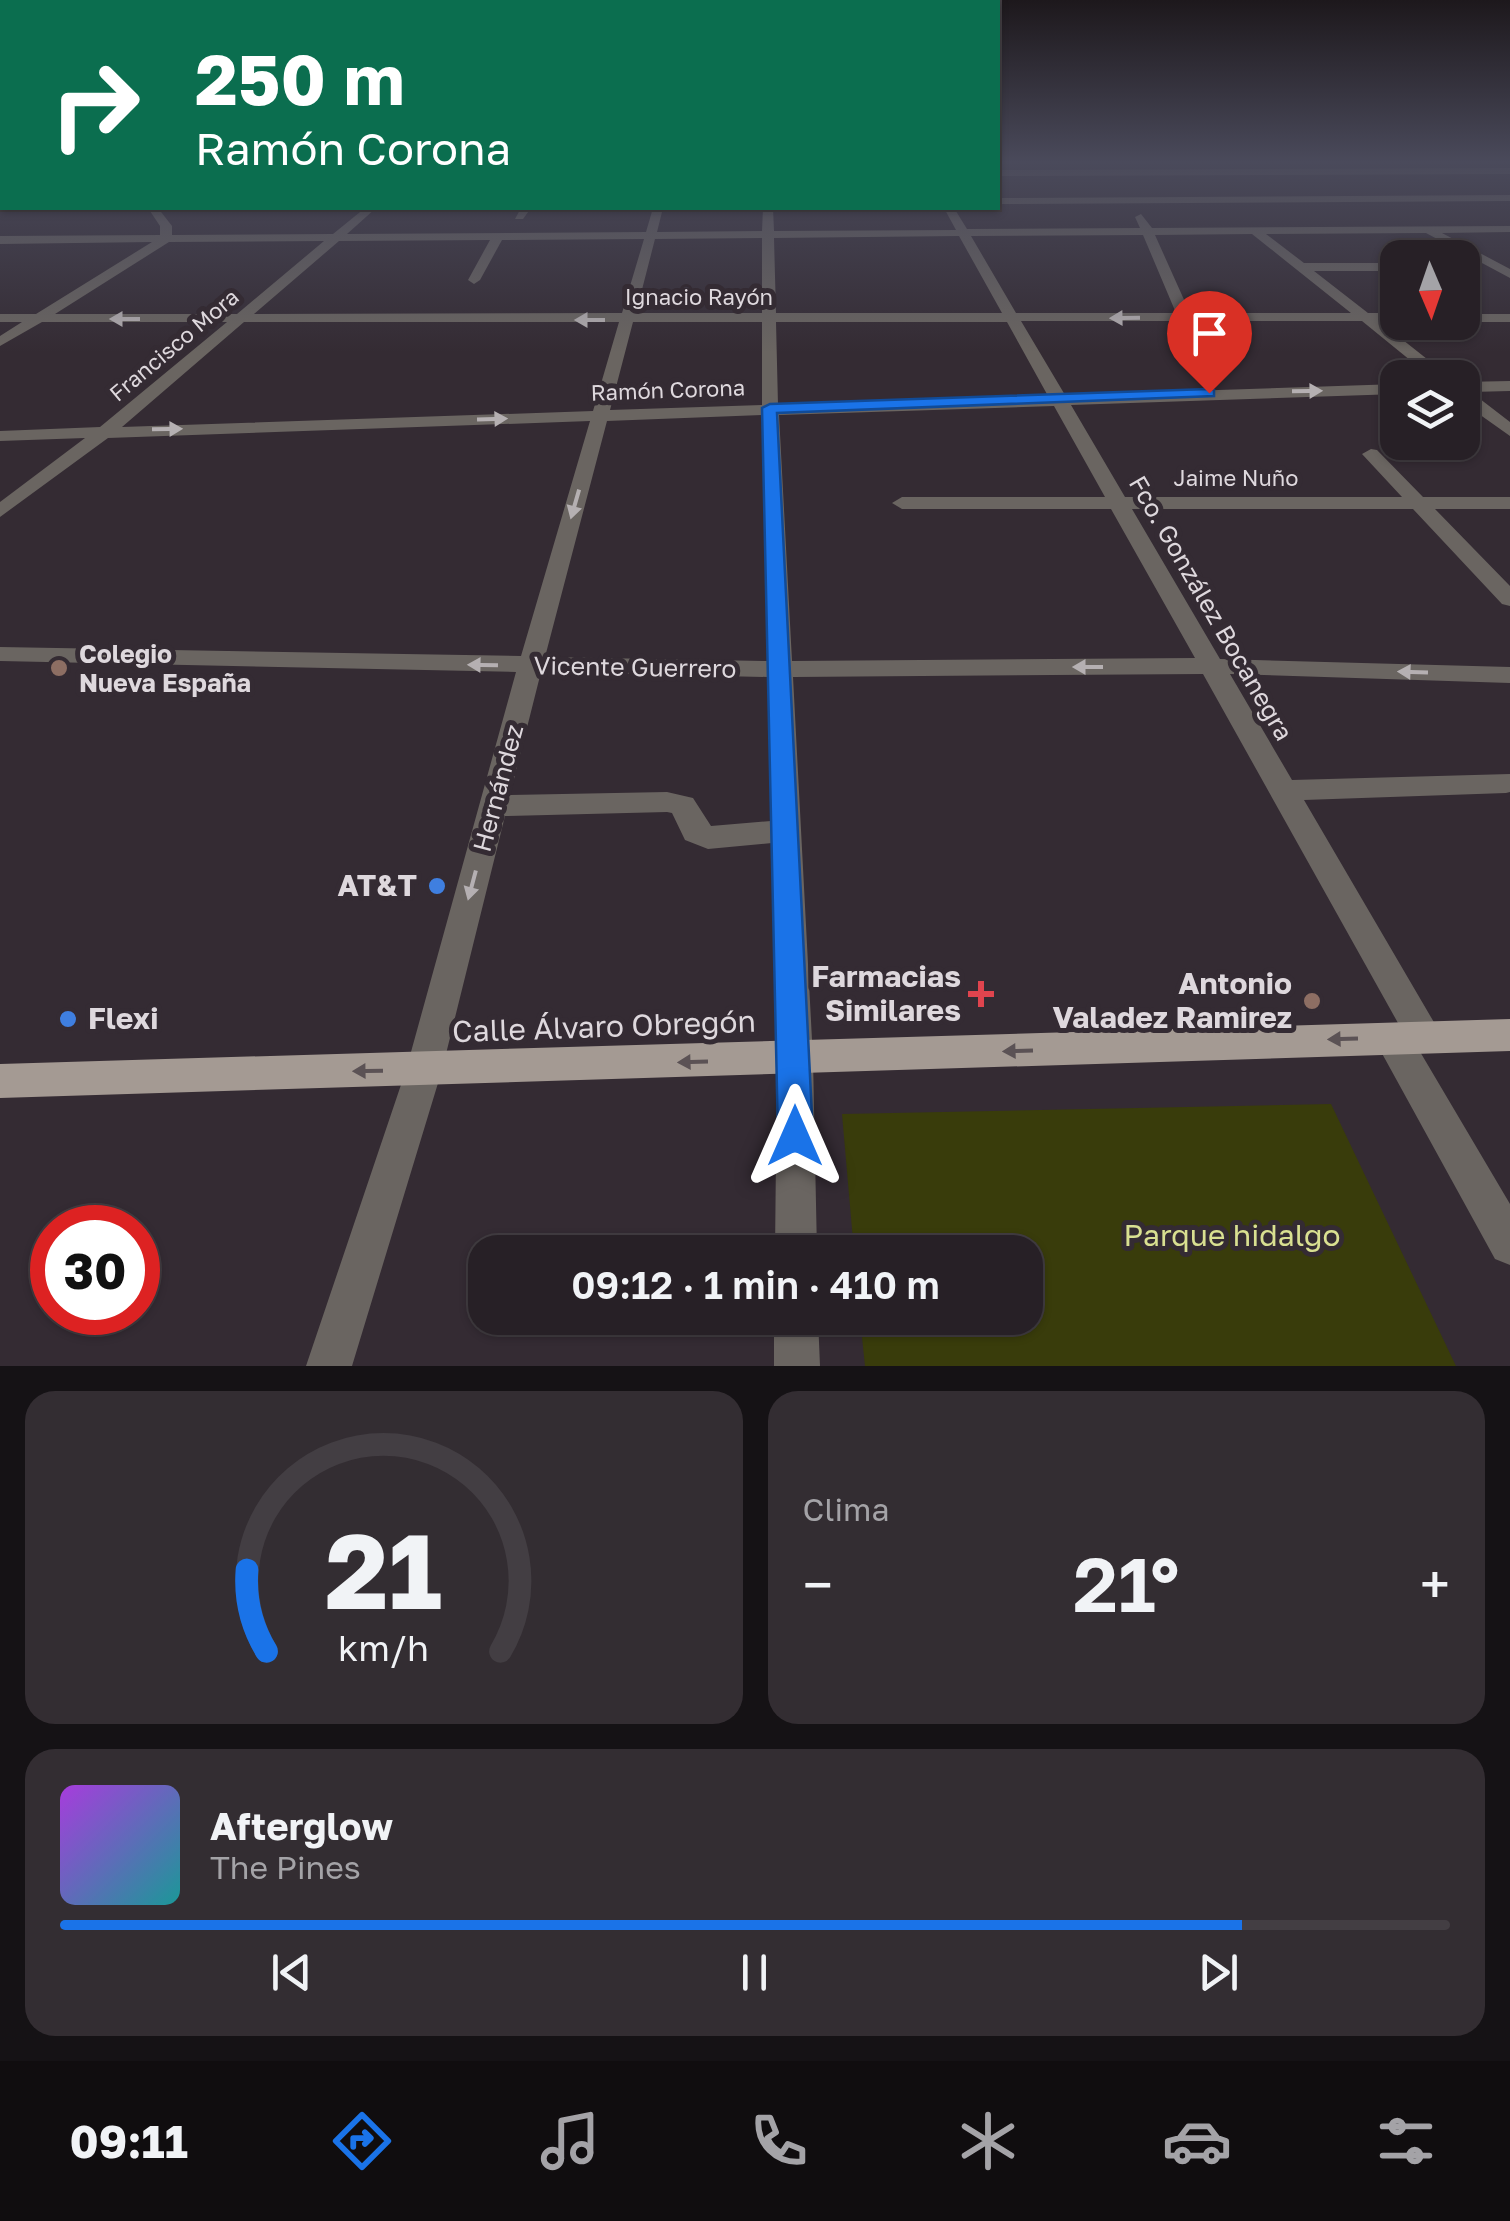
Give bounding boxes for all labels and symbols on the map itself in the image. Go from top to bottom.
north arrow [1380,240,1480,340]
street label: Francisco Mora [104,283,244,407]
street label: Ignacio Rayón [625,283,773,310]
pin [1167,291,1252,394]
one-way arrow [1109,310,1141,326]
one-way arrow [109,311,141,327]
one-way arrow [574,312,606,328]
street label: Ramón Corona [590,373,746,406]
one-way arrow [1291,383,1323,399]
one-way arrow [477,411,509,427]
one-way arrow [152,421,184,437]
street label: Jaime Nuño [1173,464,1299,491]
street label: Fco. González Bocanegra [1123,470,1300,746]
one-way arrow [566,488,582,519]
place label: Colegio Nueva España [79,638,251,698]
street label: Vicente Guerrero [533,649,737,684]
marker: Colegio Nueva España [48,657,70,679]
one-way arrow [466,657,498,673]
one-way arrow [1071,659,1103,675]
one-way arrow [1396,664,1428,680]
street label: Hernández [466,721,529,855]
place label: AT&T [338,867,417,903]
one-way arrow [464,870,480,901]
marker: AT&T [426,875,448,897]
place label: Farmacias Similares [811,958,961,1028]
place label: Antonio Valadez Ramirez [1053,965,1292,1035]
marker: Farmacias Similares [970,983,992,1005]
marker: Antonio Valadez Ramirez [1301,990,1323,1012]
place label: Flexi [88,1000,158,1036]
street label: Calle Álvaro Obregón [452,1003,756,1049]
marker: Flexi [57,1008,79,1030]
one-way arrow [1326,1031,1358,1047]
one-way arrow [1001,1043,1033,1059]
one-way arrow [676,1055,708,1071]
one-way arrow [352,1064,384,1080]
position arrow [743,1084,847,1188]
speed limit sign: 30 [30,1205,160,1335]
park label: Parque hidalgo [1124,1217,1340,1253]

